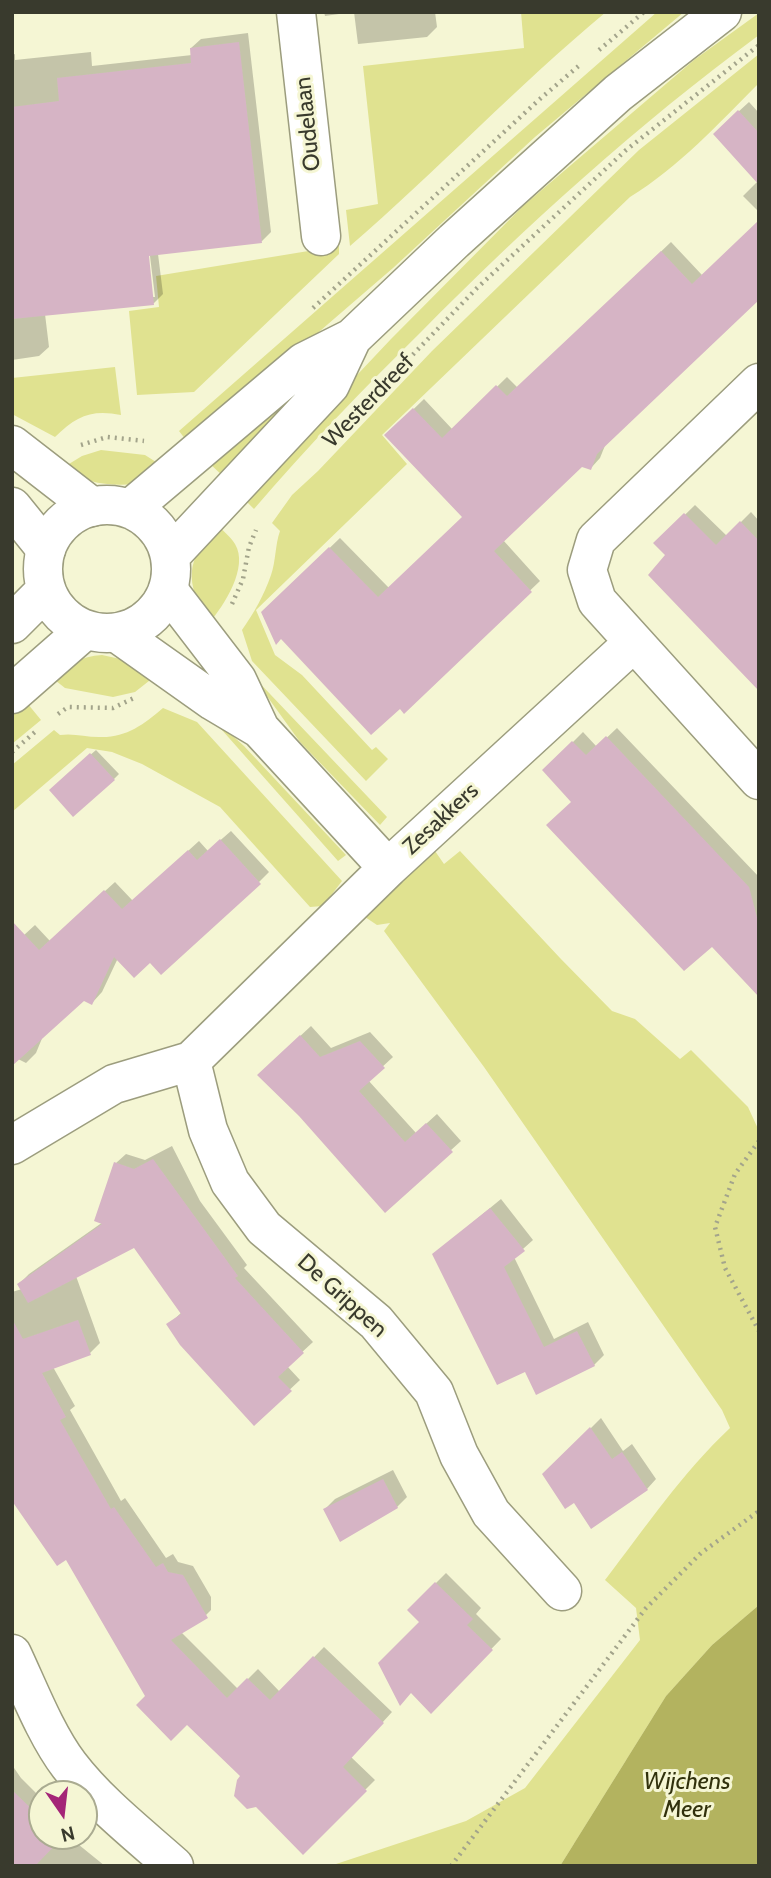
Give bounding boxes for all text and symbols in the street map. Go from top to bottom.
street label: Oudelaan [289,76,327,172]
street label: Westerdreef [318,348,420,454]
street label: Zesakkers [398,777,484,861]
street label: De Grippen [291,1249,393,1343]
water label: Wijchens Meer [643,1768,731,1824]
north arrow [28,1780,98,1850]
text: N [58,1821,77,1847]

